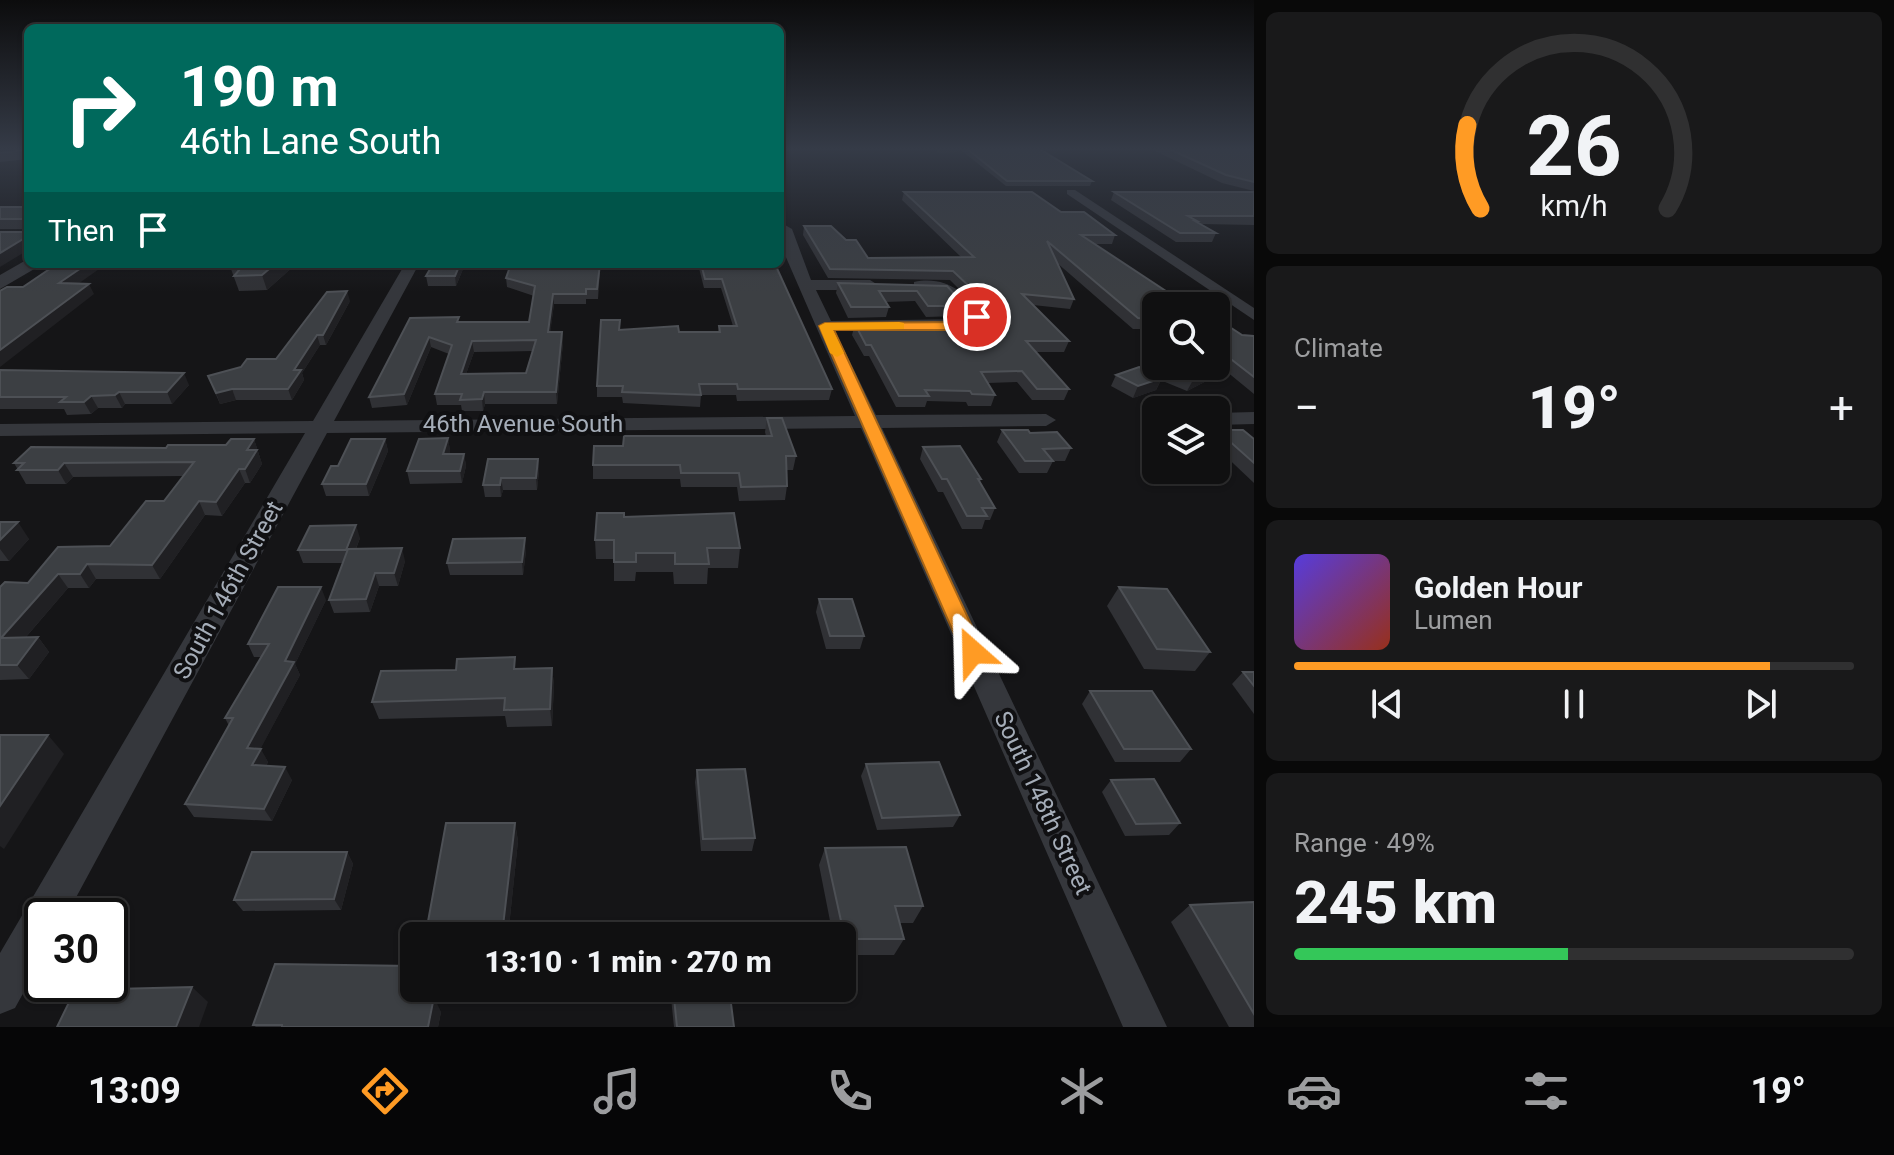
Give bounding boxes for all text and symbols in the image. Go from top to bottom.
text: 190 m [180,54,339,120]
icon: right [48,56,152,160]
text: 26 [1526,97,1622,194]
text: 46th Lane South [180,121,441,163]
text: km/h [1540,189,1608,223]
icon: arrive [131,208,175,252]
text: Then [48,213,115,248]
pin [943,283,1011,351]
map controls [1142,292,1230,484]
button: search [1142,292,1230,380]
icon: arrive [955,295,999,339]
text: Climate [1294,333,1383,363]
text: 19° [1528,372,1621,443]
text: − [1294,382,1319,434]
text: + [1829,382,1854,434]
button: layers [1142,396,1230,484]
street label: 46th Avenue South [423,410,623,438]
street label: South 146th Street [168,496,289,684]
text: Golden Hour [1414,570,1583,605]
text: Lumen [1414,605,1493,635]
position arrow [931,610,1015,694]
icon: previous [1365,682,1409,726]
icon: pause [1552,682,1596,726]
icon: next [1739,682,1783,726]
street label: South 148th Street [988,707,1098,899]
text: Range · 49% [1294,828,1435,858]
text: 245 km [1294,867,1497,938]
speed limit sign: 30 [24,898,128,1002]
text: 13:10 · 1 min · 270 m [484,944,772,979]
icon: directions [357,1063,413,1119]
icon: music [589,1063,645,1119]
icon: phone [822,1063,878,1119]
icon: climate [1054,1063,1110,1119]
icon: car [1286,1063,1342,1119]
icon: filters [1518,1063,1574,1119]
text: 13:09 [88,1070,181,1112]
text: 19° [1751,1070,1806,1112]

